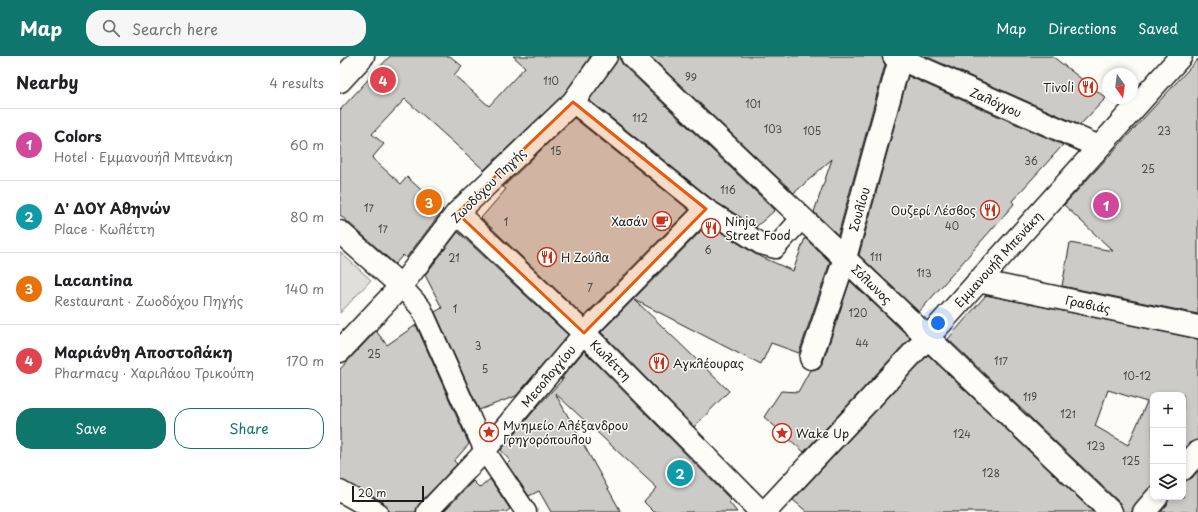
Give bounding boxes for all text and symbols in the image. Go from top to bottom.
search box [86,10,366,46]
text: Map [20,14,62,42]
icon: search [100,17,122,39]
text: Search here [132,17,218,40]
text: Map [996,18,1026,39]
text: Directions [1048,18,1116,39]
text: Saved [1138,18,1178,39]
pin: 4 [370,65,396,95]
north arrow [1102,68,1138,104]
text: Nearby [16,69,78,95]
house number: 99 [685,69,697,84]
text: 4 results [270,73,324,92]
house number: 110 [543,73,559,88]
restaurant icon: Tivoli [1077,76,1099,98]
place label: Tivoli [1043,78,1074,96]
street label: Ζαλόγγου [967,83,1025,121]
house number: 101 [745,96,761,111]
house number: 112 [632,110,648,125]
house number: 103 [764,121,782,136]
house number: 105 [803,123,821,138]
house number: 23 [1157,123,1171,138]
text: Colors [54,124,102,147]
text: 1 [26,135,32,154]
text: 60 m [290,135,324,154]
street label: Ζωοδόχου Πηγής [446,143,530,227]
house number: 15 [551,143,561,158]
text: Hotel · Εμμανουήλ Μπενάκη [54,147,233,166]
house number: 36 [1024,153,1038,168]
house number: 25 [1141,161,1155,176]
house number: 116 [720,182,736,197]
street label: Σουλίου [844,185,874,233]
pin: 3 [416,187,442,217]
pin: 1 [1093,190,1119,220]
text: Δ' ΔΟΥ Αθηνών [54,196,171,219]
restaurant icon: Ουζερί Λέσβος [979,199,1001,221]
house number: 17 [364,200,375,215]
place label: Ουζερί Λέσβος [891,201,976,219]
text: 2 [24,207,34,226]
text: 80 m [290,207,324,226]
street label: Εμμανουήλ Μπενάκη [950,207,1046,311]
cafe icon: Χασάν [651,210,673,232]
place label: Χασάν [611,212,648,230]
place label: Ninja Street Food [725,212,791,244]
house number: 1 [504,214,508,229]
restaurant icon: Ninja Street Food [700,217,722,239]
house number: 40 [945,218,959,233]
text: Place · Κωλέττη [54,219,155,238]
house number: 17 [378,221,389,236]
house number: 6 [704,242,712,257]
restaurant icon: Η Ζούλα [536,246,558,268]
place label: Η Ζούλα [561,248,610,266]
house number: 111 [870,249,882,264]
house number: 21 [448,250,460,265]
street label: Σόλωνος [848,260,896,308]
house number: 113 [916,265,932,280]
text: Lacantina [54,268,133,291]
text: 3 [25,279,33,298]
text: 140 m [285,279,324,298]
house number: 7 [587,280,593,295]
street label: Γραβιάς [1064,290,1112,318]
text: Restaurant · Ζωοδόχου Πηγής [54,291,243,310]
house number: 1 [453,301,457,316]
house number: 120 [849,305,867,320]
your location [928,313,948,333]
street label: Κωλέττη [586,335,636,385]
house number: 44 [855,335,869,350]
house number: 3 [475,338,481,353]
text: Μαριάνθη Αποστολάκη [54,340,233,363]
street label: Μεσολογγίου [517,341,579,411]
house number: 25 [367,346,381,361]
text: 4 [25,351,33,370]
text: 170 m [286,351,324,370]
restaurant icon: Αγκλέουρας [648,352,670,374]
house number: 117 [994,353,1008,368]
place label: Αγκλέουρας [673,354,744,372]
house number: 5 [482,361,488,376]
text: Pharmacy · Χαριλάου Τρικούπη [54,363,254,382]
house number: 10-12 [1123,368,1151,383]
house number: 119 [1023,389,1037,404]
map controls [1150,392,1186,500]
button: + [1150,392,1186,428]
house number: 121 [1060,406,1076,421]
button: Save [16,408,166,449]
button: Share [174,408,324,449]
place label: Μνημείο Αλέξανδρου Γρηγορόπουλου [503,416,628,448]
place icon: Μνημείο Αλέξανδρου Γρηγορόπουλου [478,421,500,443]
place icon: Wake Up [771,422,793,444]
place label: Wake Up [796,424,849,442]
house number: 124 [953,426,971,441]
button: − [1150,428,1186,464]
house number: 123 [1087,438,1105,453]
house number: 125 [1122,453,1140,468]
pin: 2 [667,458,693,488]
button: layers [1150,464,1186,500]
house number: 128 [982,465,1000,480]
scale bar [352,484,424,503]
text: 20 m [358,484,386,501]

